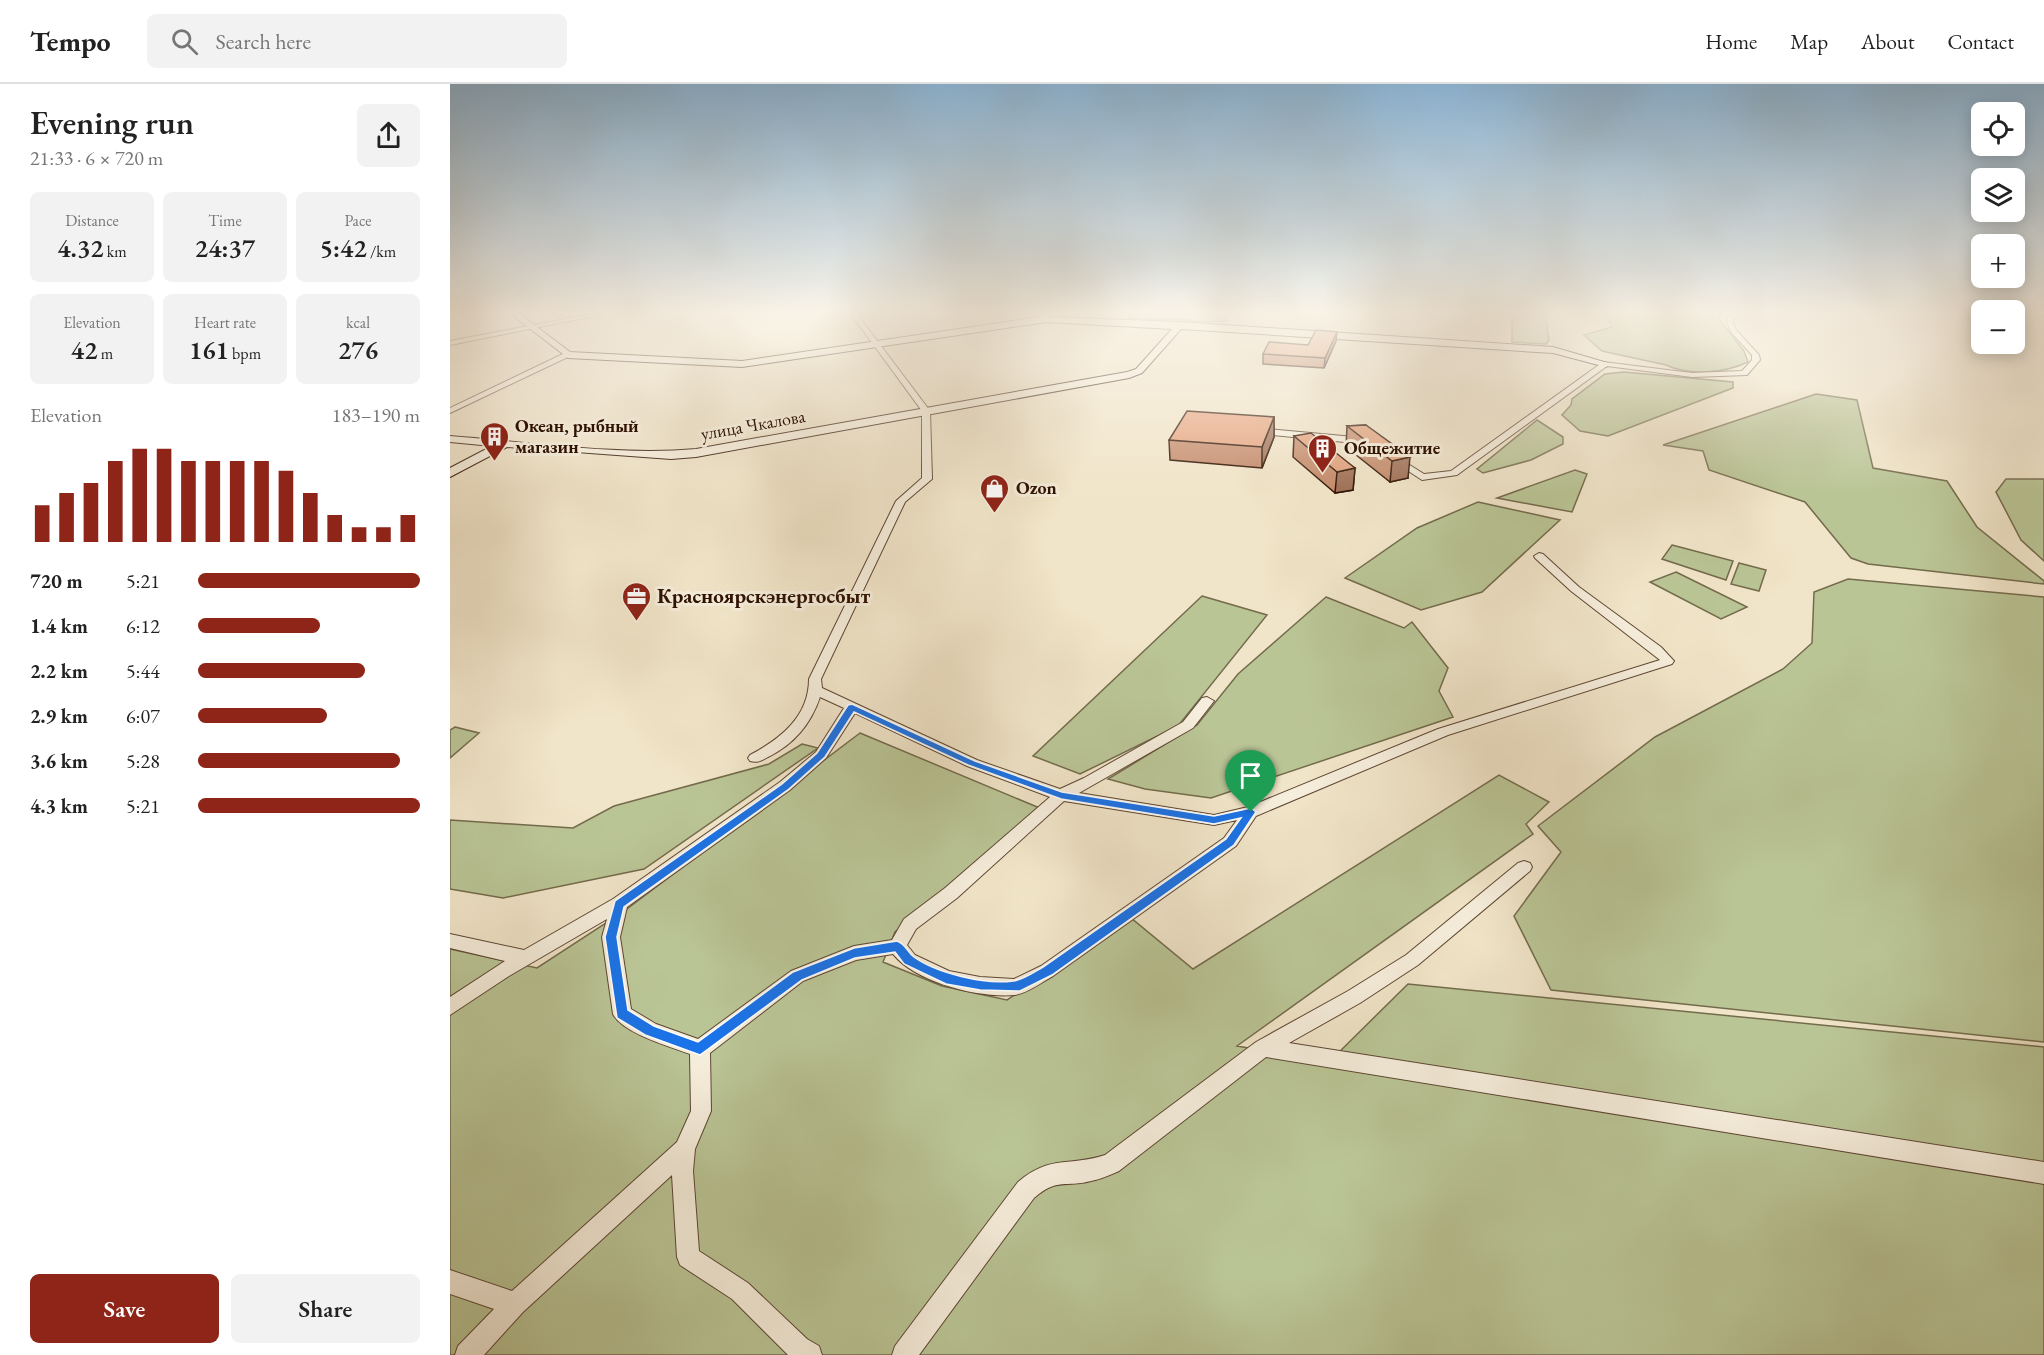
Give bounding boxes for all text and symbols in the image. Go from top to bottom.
search box [147,14,567,68]
text: Tempo [30,23,111,59]
icon: search [168,25,201,58]
text: Search here [216,27,311,56]
text: Home [1705,28,1757,55]
text: Map [1790,28,1828,55]
text: About [1861,28,1914,55]
text: Contact [1947,28,2014,55]
text: Evening run [30,101,194,144]
map controls [1971,102,2025,354]
button: locate [1971,102,2025,156]
button: share [357,104,420,167]
text: 21:33 · 6 × 720 m [30,145,163,171]
button: layers [1971,168,2025,222]
text: Distance [65,210,119,231]
text: Time [208,210,242,231]
text: Pace [345,210,371,231]
text: 4.32 [57,231,104,265]
text: 24:37 [195,231,255,265]
text: 5:42 [320,231,367,265]
button: + [1971,234,2025,288]
text: km [104,241,127,262]
text: /km [367,241,396,262]
button: − [1971,300,2025,354]
text: Elevation [63,312,121,333]
text: Heart rate [194,312,256,333]
text: kcal [346,312,370,333]
text: 42 [71,333,98,367]
text: 161 [189,333,229,367]
text: 276 [338,333,378,367]
text: m [98,343,113,364]
text: bpm [229,343,261,364]
text: Elevation [30,402,102,428]
text: 183–190 m [332,402,420,428]
street label: улица Чкалова [699,404,808,445]
place label: Океан, рыбный магазин [515,414,639,458]
building icon: Океан, рыбный магазин [478,420,510,462]
building icon: Общежитие [1307,432,1339,474]
place label: Общежитие [1344,436,1441,459]
shop icon: Ozon [979,472,1011,514]
place label: Ozon [1016,476,1057,499]
text: 720 m [30,568,83,594]
text: 5:21 [126,568,160,594]
office icon: Красноярскэнергосбыт [620,580,652,622]
place label: Красноярскэнергосбыт [657,582,871,609]
text: 1.4 km [30,613,88,639]
text: 6:12 [126,613,160,639]
text: 2.2 km [30,658,88,684]
text: 5:44 [126,658,160,684]
text: 2.9 km [30,703,88,729]
text: 6:07 [126,703,160,729]
text: 3.6 km [30,748,88,774]
text: 5:28 [126,748,160,774]
pin [1225,750,1276,812]
icon: arrive [1234,759,1267,792]
text: 4.3 km [30,793,88,819]
text: 5:21 [126,793,160,819]
button: Save [30,1274,219,1343]
button: Share [231,1274,420,1343]

